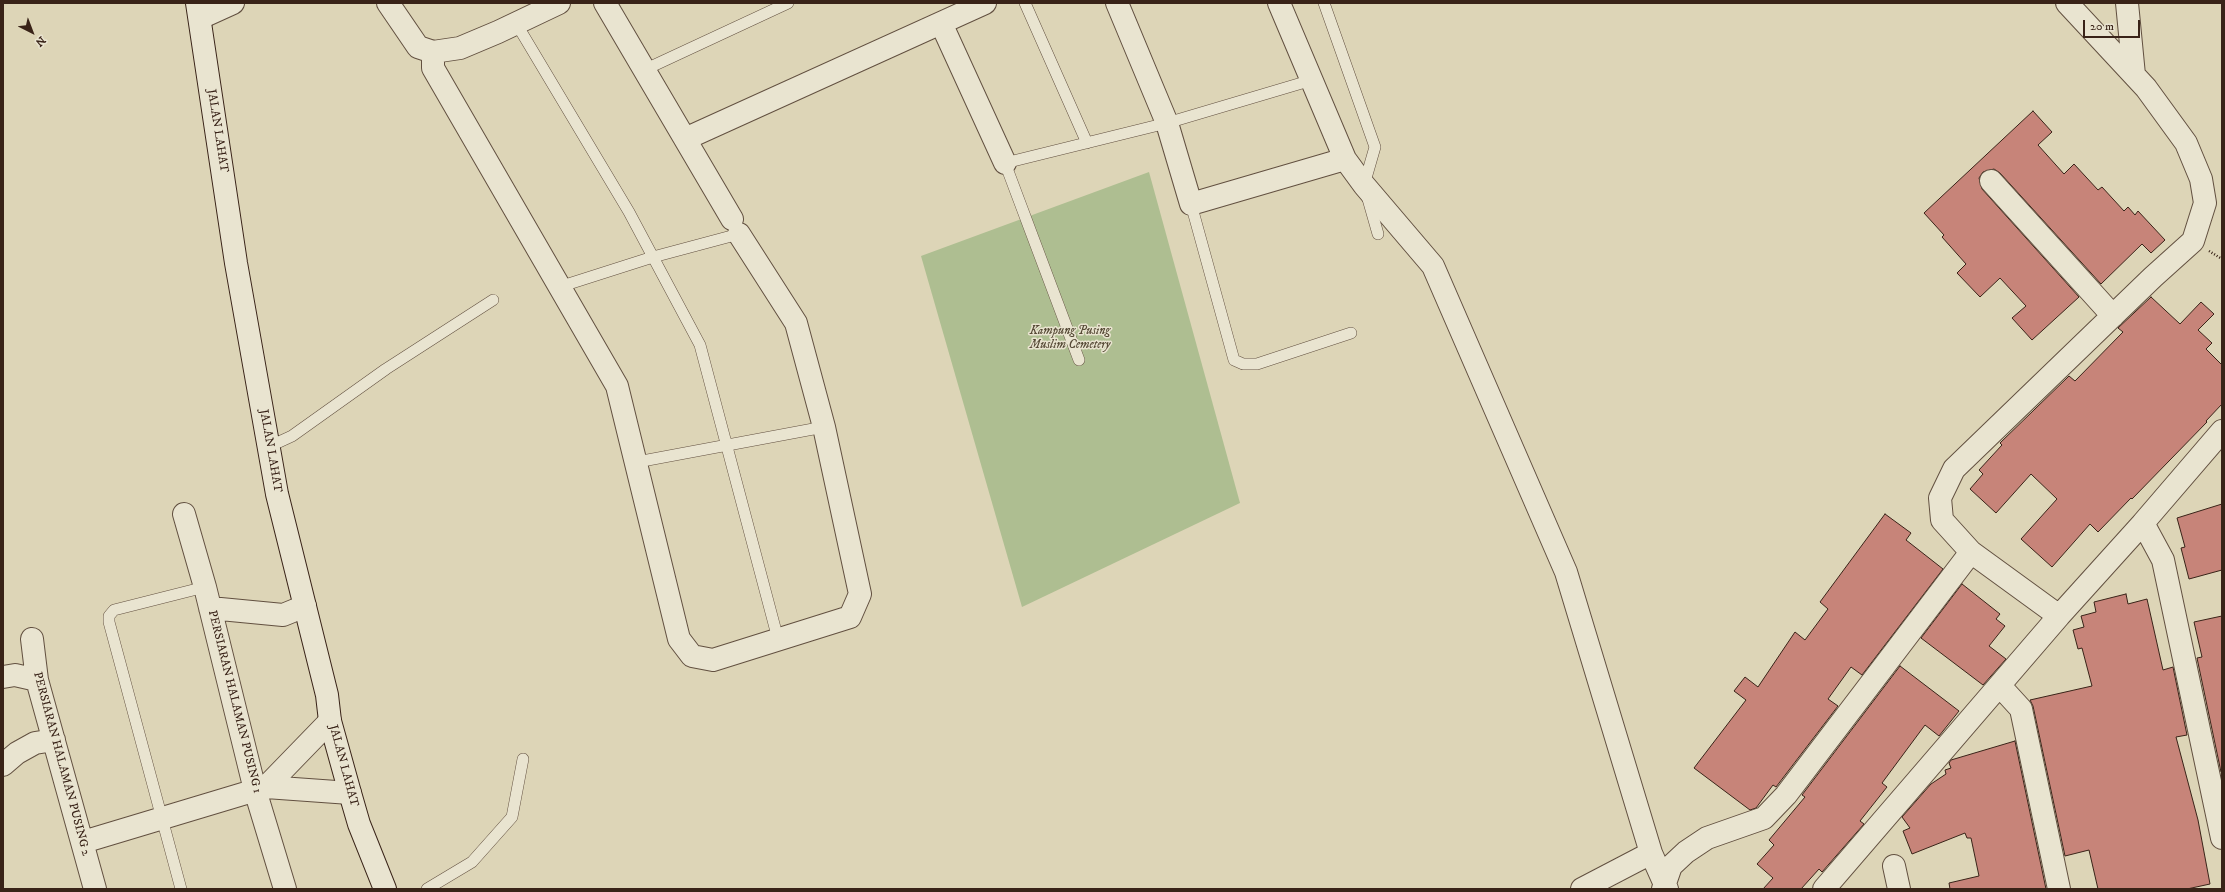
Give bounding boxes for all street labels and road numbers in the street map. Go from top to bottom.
street label: JALAN LAHAT [203,88,231,174]
street label: JALAN LAHAT [256,408,284,494]
street label: PERSIARAN HALAMAN PUSING 1 [204,609,264,795]
street label: PERSIARAN HALAMAN PUSING 2 [30,671,92,857]
street label: JALAN LAHAT [325,724,361,808]

